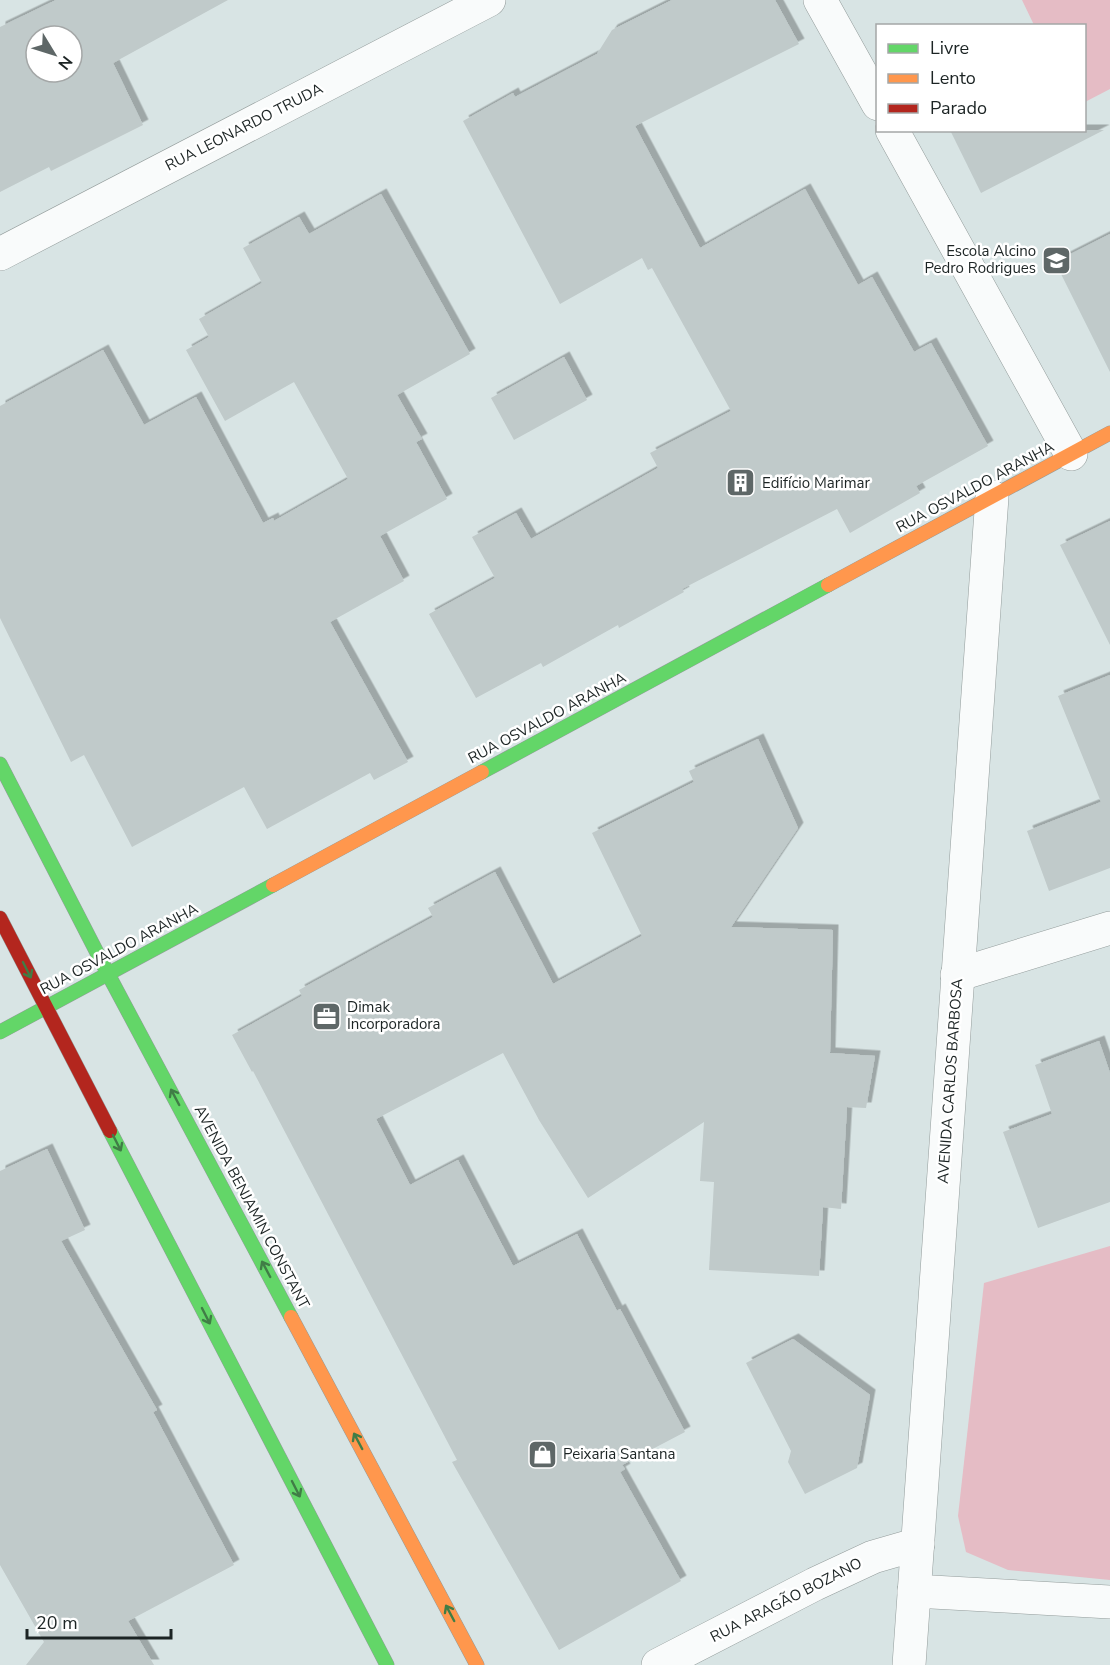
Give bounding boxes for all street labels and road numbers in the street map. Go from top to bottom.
street label: RUA LEONARDO TRUDA [162,78,326,176]
street label: RUA OSVALDO ARANHA [892,437,1058,537]
street label: RUA OSVALDO ARANHA [464,668,630,768]
street label: RUA OSVALDO ARANHA [36,899,202,999]
street label: AVENIDA CARLOS BARBOSA [933,978,967,1184]
street label: AVENIDA BENJAMIN CONSTANT [190,1102,314,1312]
street label: RUA ARAGÃO BOZANO [707,1553,865,1647]

